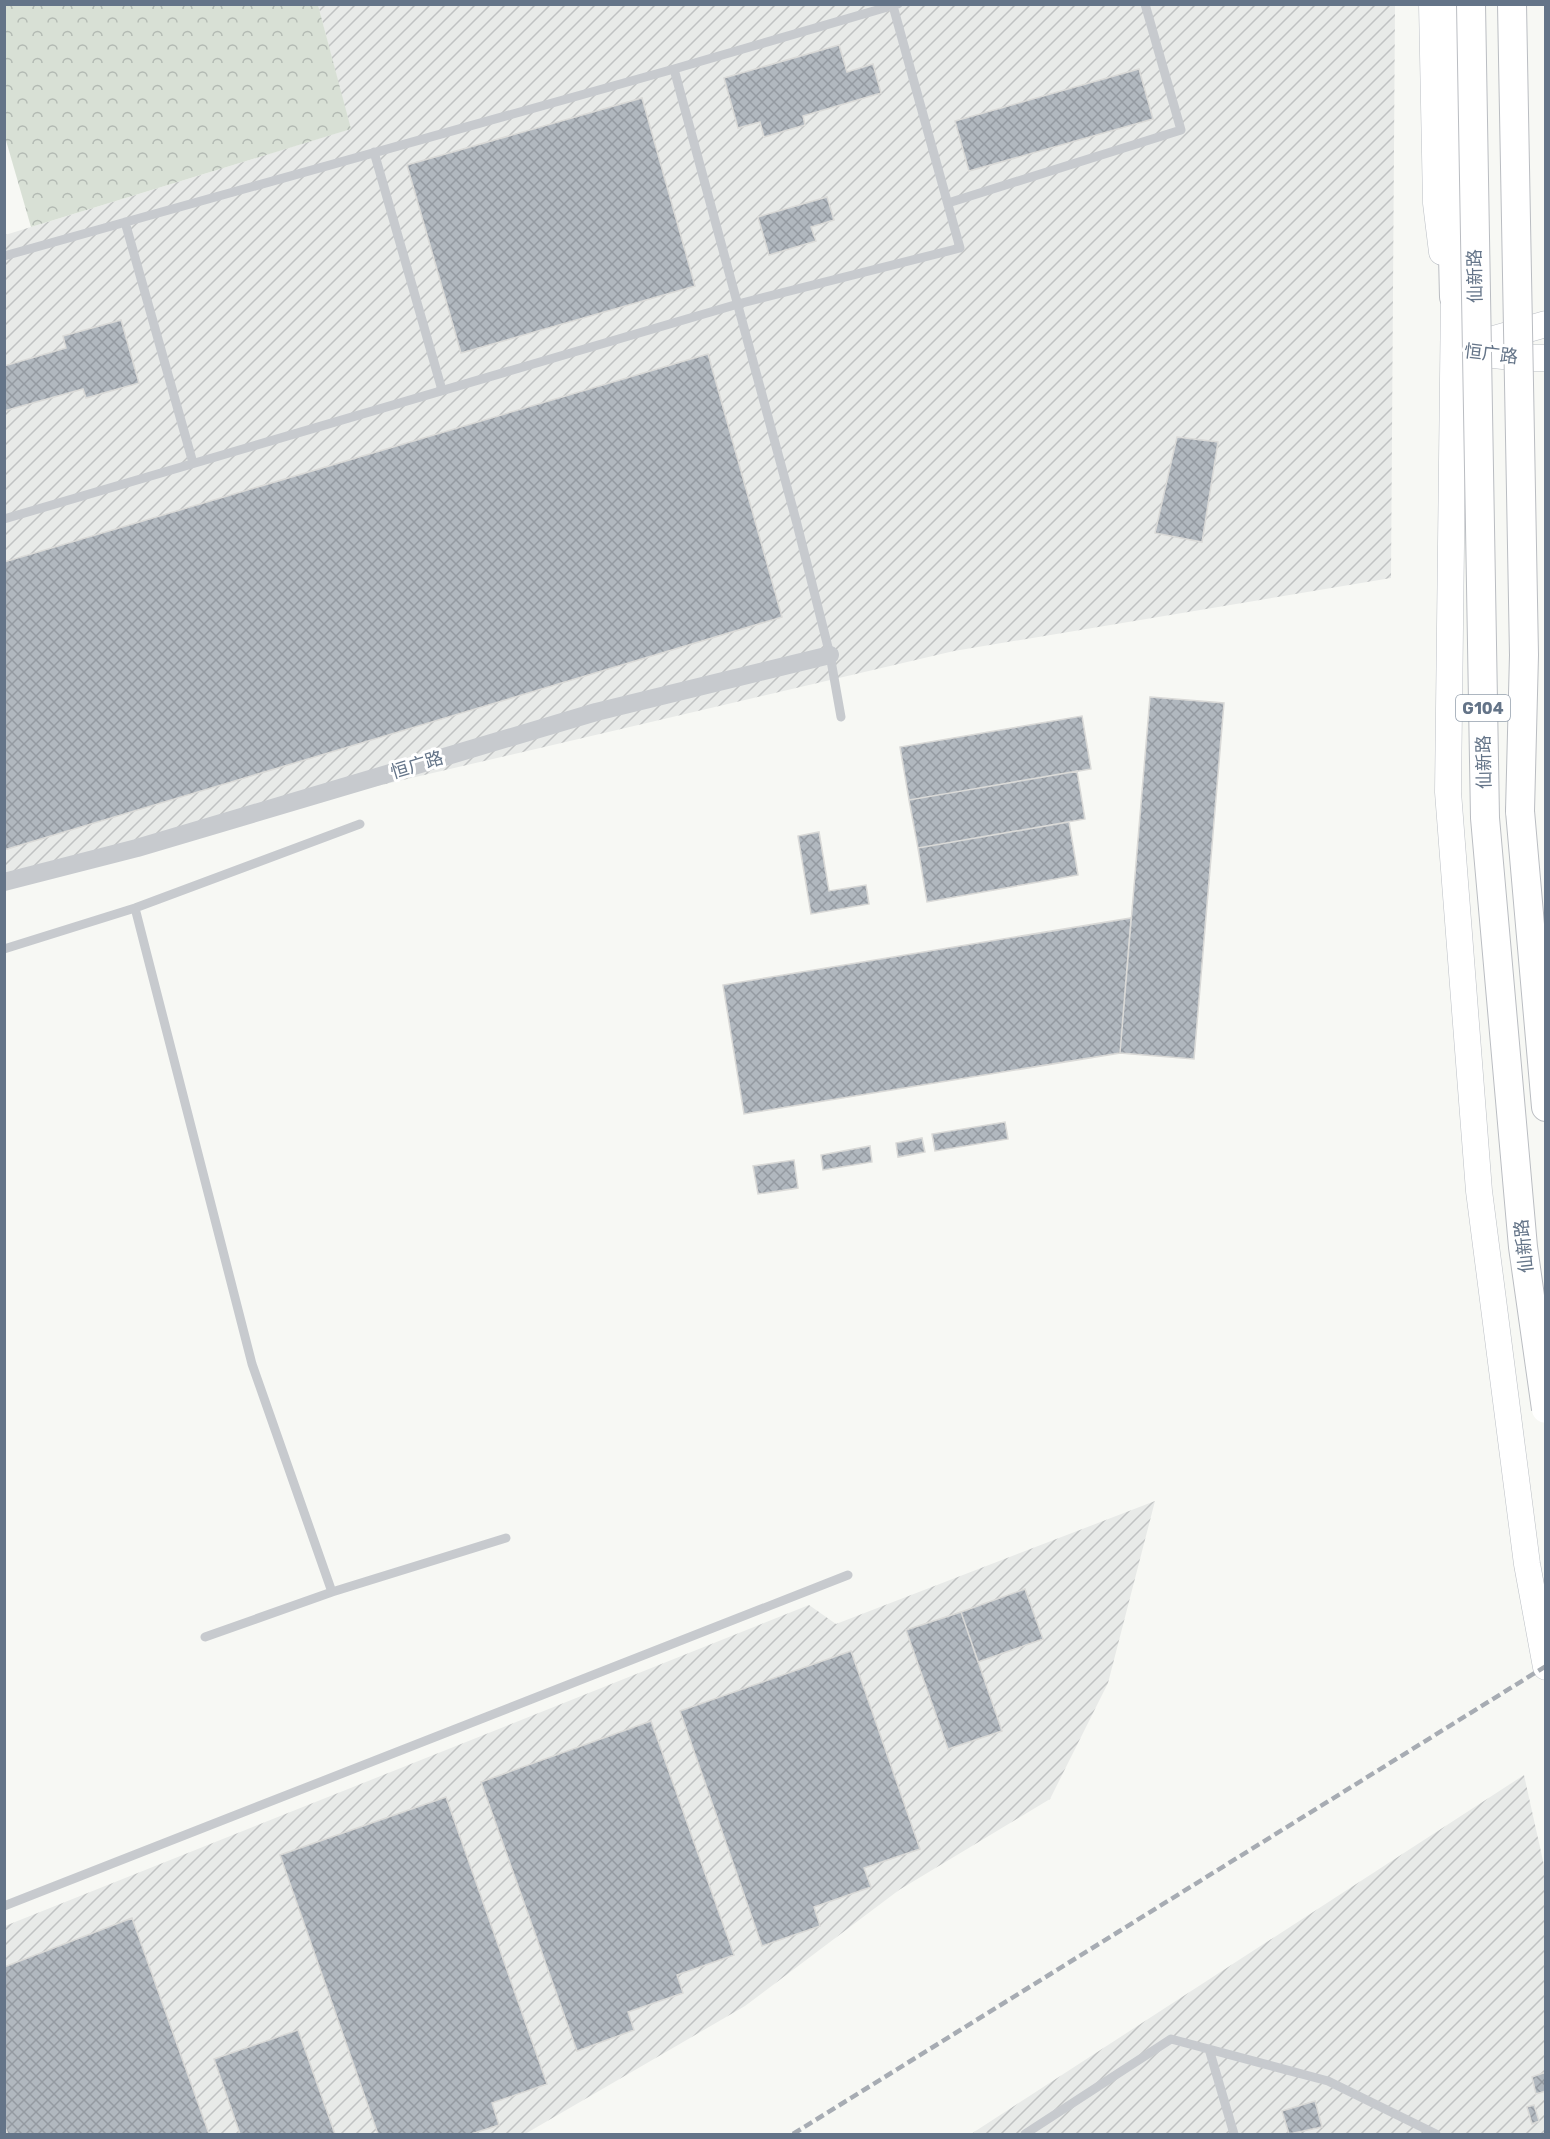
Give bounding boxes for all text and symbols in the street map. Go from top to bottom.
street label: 仙新路 [1464,249,1486,303]
street label: 恒广路 [1463,340,1519,368]
road number: G104 [1456,695,1510,721]
street label: 仙新路 [1473,735,1495,789]
street label: 恒广路 [388,747,446,783]
street label: 仙新路 [1510,1218,1538,1274]

